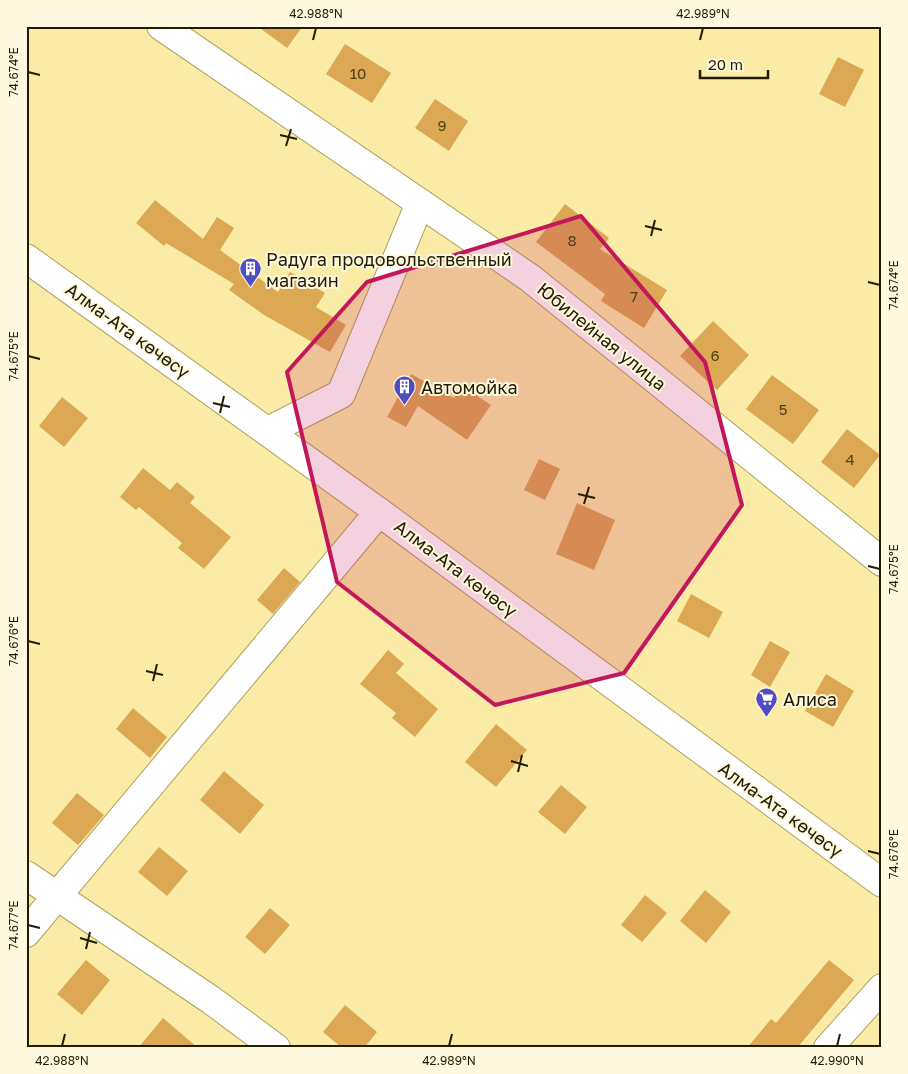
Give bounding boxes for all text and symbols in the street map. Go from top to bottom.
text: 42.988°N [289,6,343,21]
text: 42.989°N [676,6,730,21]
text: 74.674°E [6,47,21,97]
scale bar [700,48,768,80]
text: 20 m [708,55,743,73]
house number: 10 [350,64,366,82]
house number: 9 [437,116,447,134]
house number: 8 [567,231,577,249]
place label: Радуга продовольственный магазин [266,248,512,291]
building icon: Радуга продовольственный магазин [238,257,262,288]
text: 74.674°E [886,260,901,310]
street label: Юбилейная улица [533,277,671,395]
street label: Алма-Ата көчөсү [62,278,194,382]
house number: 7 [630,287,638,305]
text: 74.675°E [6,331,21,381]
house number: 6 [710,346,720,364]
building icon: Автомойка [393,375,417,406]
place label: Автомойка [421,376,518,398]
house number: 5 [779,400,787,418]
house number: 4 [845,450,855,468]
street label: Алма-Ата көчөсү [390,515,522,621]
text: 74.675°E [886,544,901,594]
text: 74.676°E [6,616,21,666]
supermarket icon: Алиса [755,687,779,718]
place label: Алиса [783,688,837,710]
street label: Алма-Ата көчөсү [715,757,847,861]
text: 74.676°E [886,829,901,879]
text: 74.677°E [6,900,21,950]
text: 42.988°N [35,1053,89,1068]
text: 42.989°N [422,1053,476,1068]
text: 42.990°N [810,1053,864,1068]

